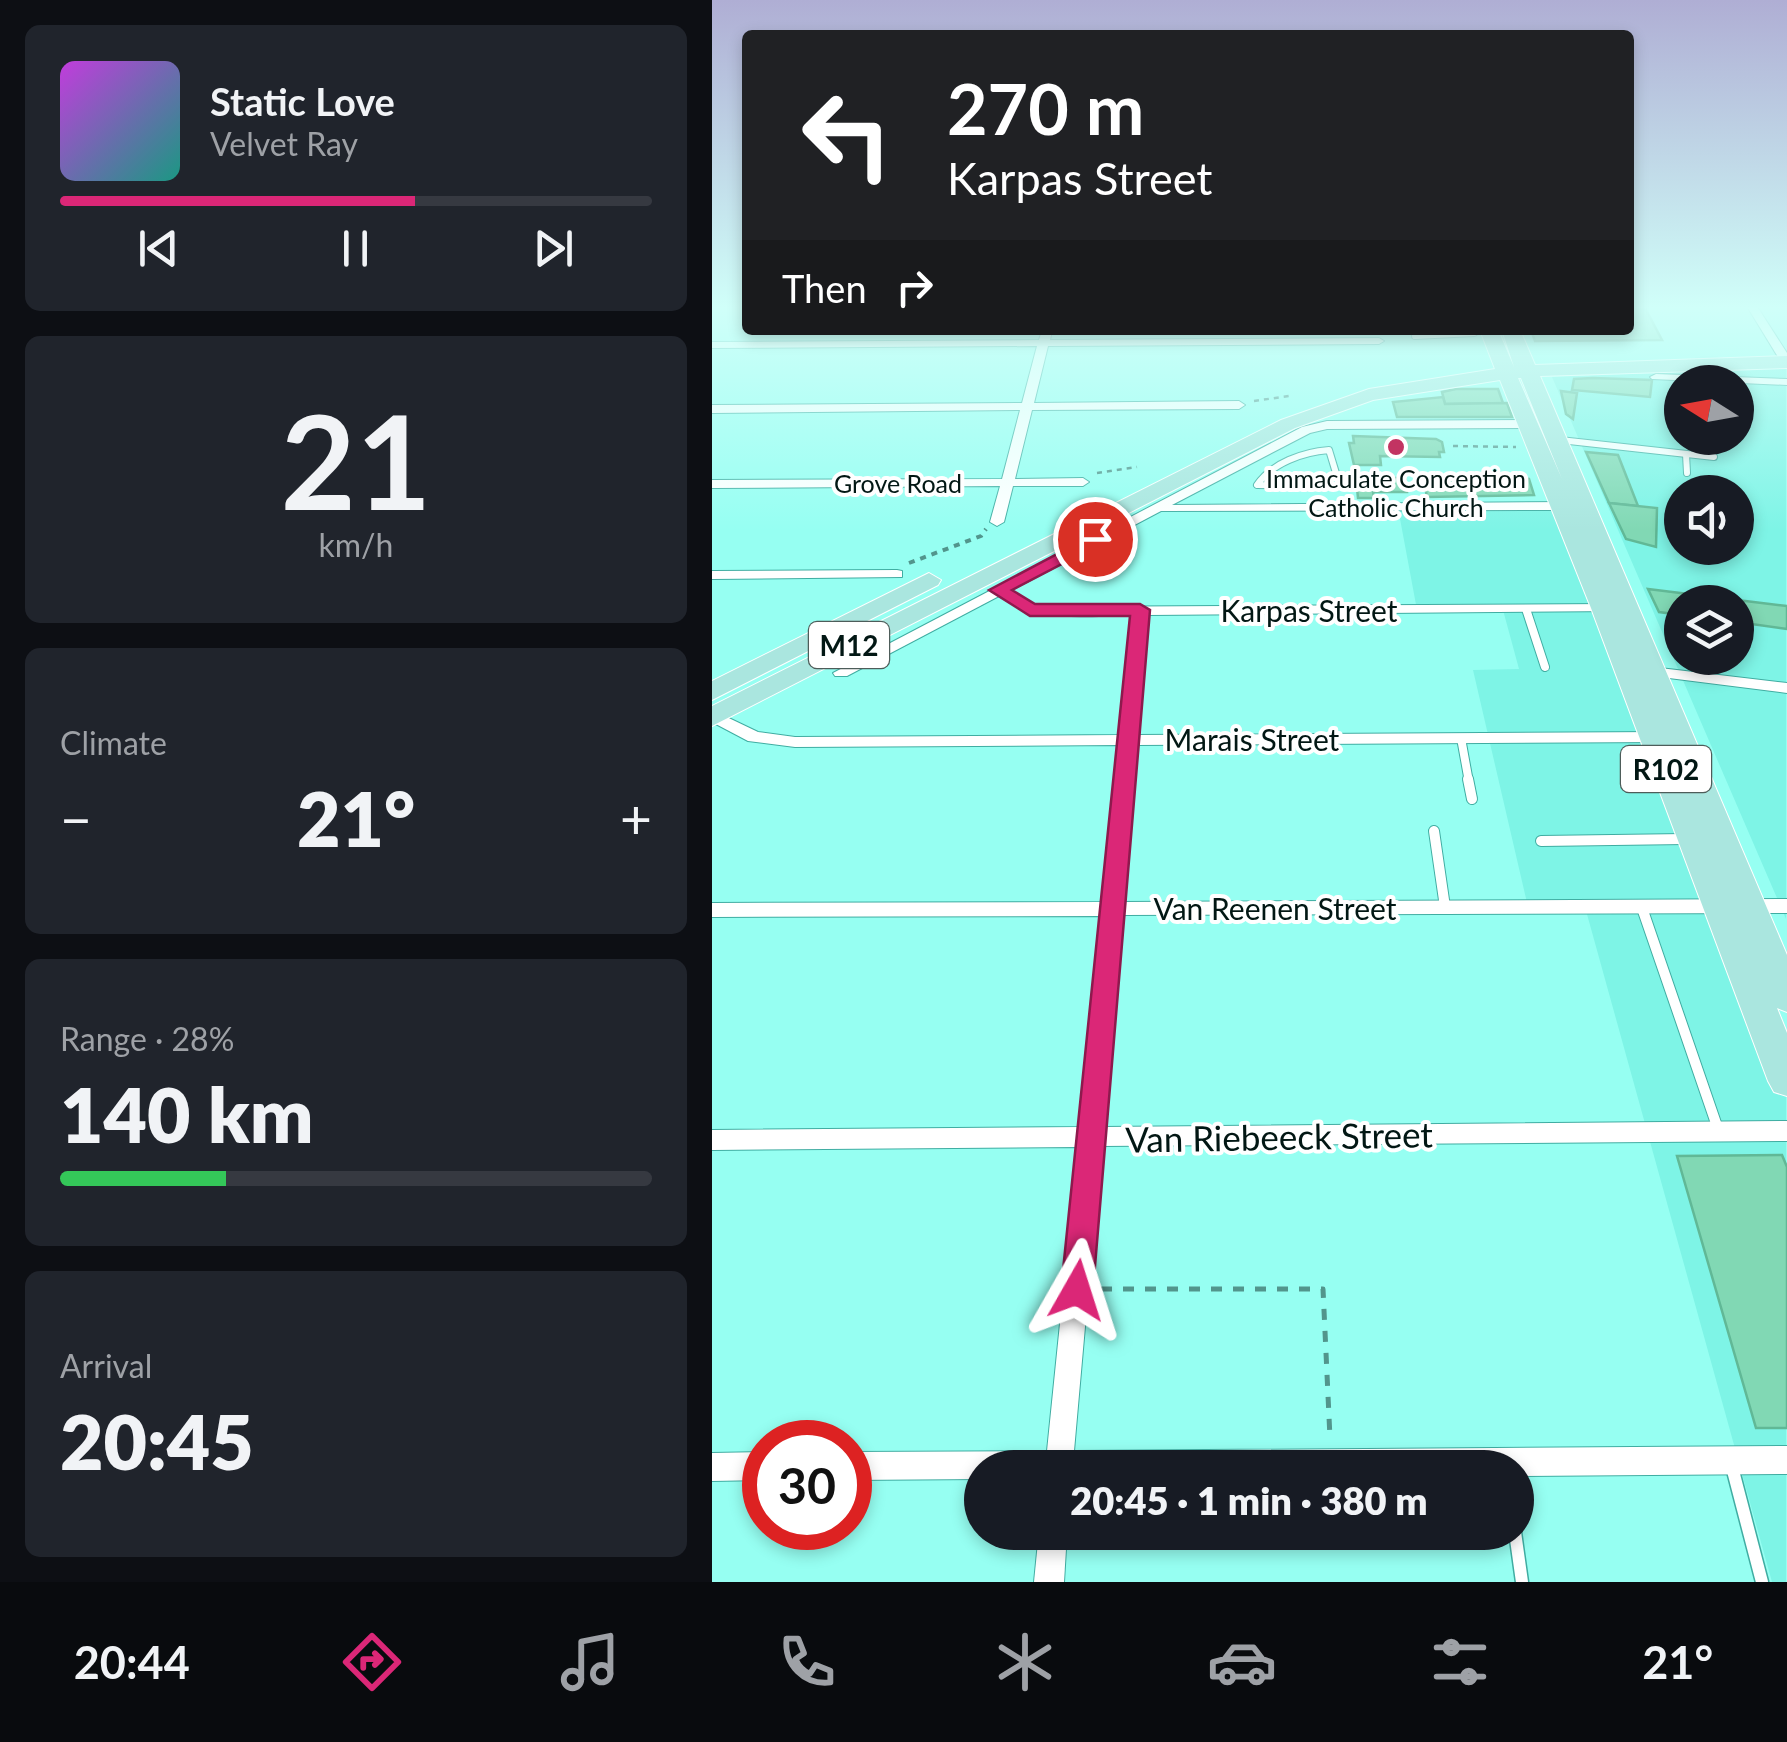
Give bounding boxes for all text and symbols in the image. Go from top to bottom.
text: 270 m [947,66,1144,150]
icon: left [782,70,912,200]
text: Static Love [210,78,395,124]
text: Velvet Ray [210,124,358,163]
text: Karpas Street [947,151,1213,205]
icon: previous [131,221,186,276]
icon: pause [328,221,383,276]
icon: next [526,221,581,276]
icon: right [887,260,942,315]
text: Then [782,265,867,311]
north arrow [1664,365,1754,455]
map controls [1664,365,1754,675]
text: 21 [281,382,431,538]
marker: Immaculate Conception Catholic Church [1385,436,1407,458]
place label: Immaculate Conception Catholic Church [1266,463,1526,522]
street label: Grove Road [834,468,962,498]
button: sound [1664,475,1754,565]
pin [1053,497,1138,582]
icon: arrive [1068,512,1123,567]
text: km/h [319,525,393,564]
button: layers [1664,585,1754,675]
street label: Karpas Street [1220,592,1398,628]
road number: M12 [809,622,889,668]
street label: Marais Street [1165,721,1340,757]
text: Climate [60,723,167,762]
road number: R102 [1621,746,1711,792]
text: 21° [297,773,415,863]
text: − [60,785,92,851]
text: + [620,785,652,851]
street label: Van Reenen Street [1154,890,1397,926]
text: Range · 28% [60,1019,234,1058]
text: 140 km [60,1069,314,1159]
street label: Van Riebeeck Street [1125,1112,1434,1160]
position arrow [1025,1238,1129,1342]
text: Arrival [60,1346,152,1385]
text: 20:45 [60,1396,254,1486]
speed limit sign: 30 [742,1420,872,1550]
text: 20:45 · 1 min · 380 m [1070,1477,1428,1523]
icon: directions [337,1627,407,1697]
icon: music [555,1627,625,1697]
icon: phone [772,1627,842,1697]
icon: climate [990,1627,1060,1697]
icon: car [1207,1627,1277,1697]
icon: filters [1425,1627,1495,1697]
text: 20:44 [74,1635,190,1689]
text: 21° [1642,1635,1713,1689]

